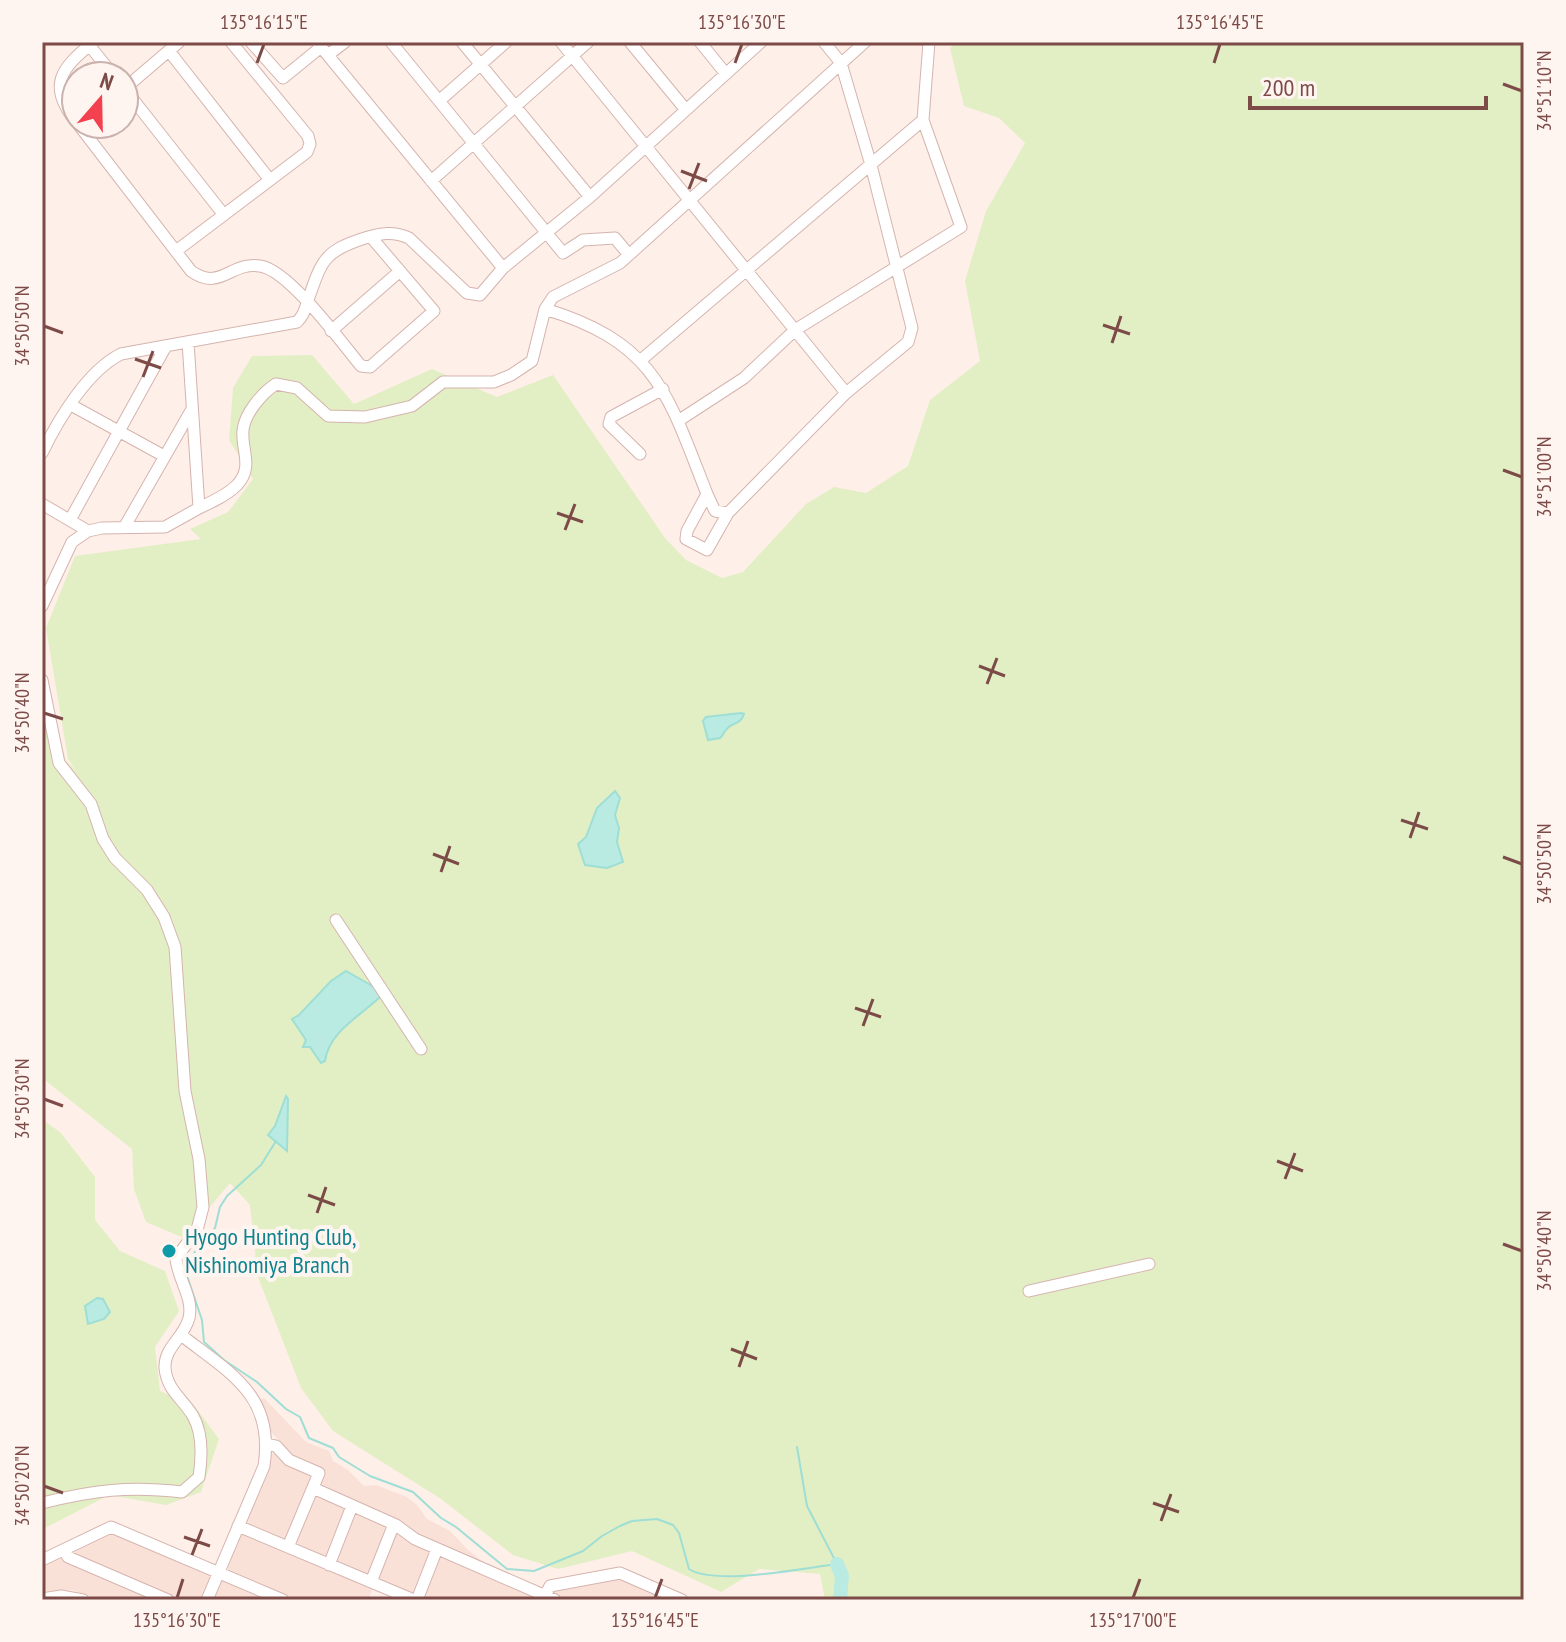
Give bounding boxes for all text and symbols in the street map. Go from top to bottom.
text: 135°16'15"E [220,9,308,35]
text: 135°16'30"E [698,9,786,35]
text: 135°16'45"E [1176,9,1264,35]
text: 34°51'10"N [1531,51,1557,131]
north arrow [60,60,140,140]
scale bar [1250,60,1486,110]
text: N [96,66,117,96]
text: 200 m [1262,72,1315,103]
text: 34°50'50"N [9,286,35,366]
text: 34°51'00"N [1531,437,1557,517]
text: 34°50'40"N [9,673,35,753]
text: 34°50'50"N [1531,824,1557,904]
text: 34°50'30"N [9,1059,35,1139]
text: 34°50'40"N [1531,1211,1557,1291]
place label: Hyogo Hunting Club, Nishinomiya Branch [185,1221,357,1280]
marker: Hyogo Hunting Club, Nishinomiya Branch [160,1242,178,1260]
text: 34°50'20"N [9,1446,35,1526]
text: 135°16'30"E [133,1607,221,1633]
text: 135°16'45"E [611,1607,699,1633]
text: 135°17'00"E [1089,1607,1177,1633]

